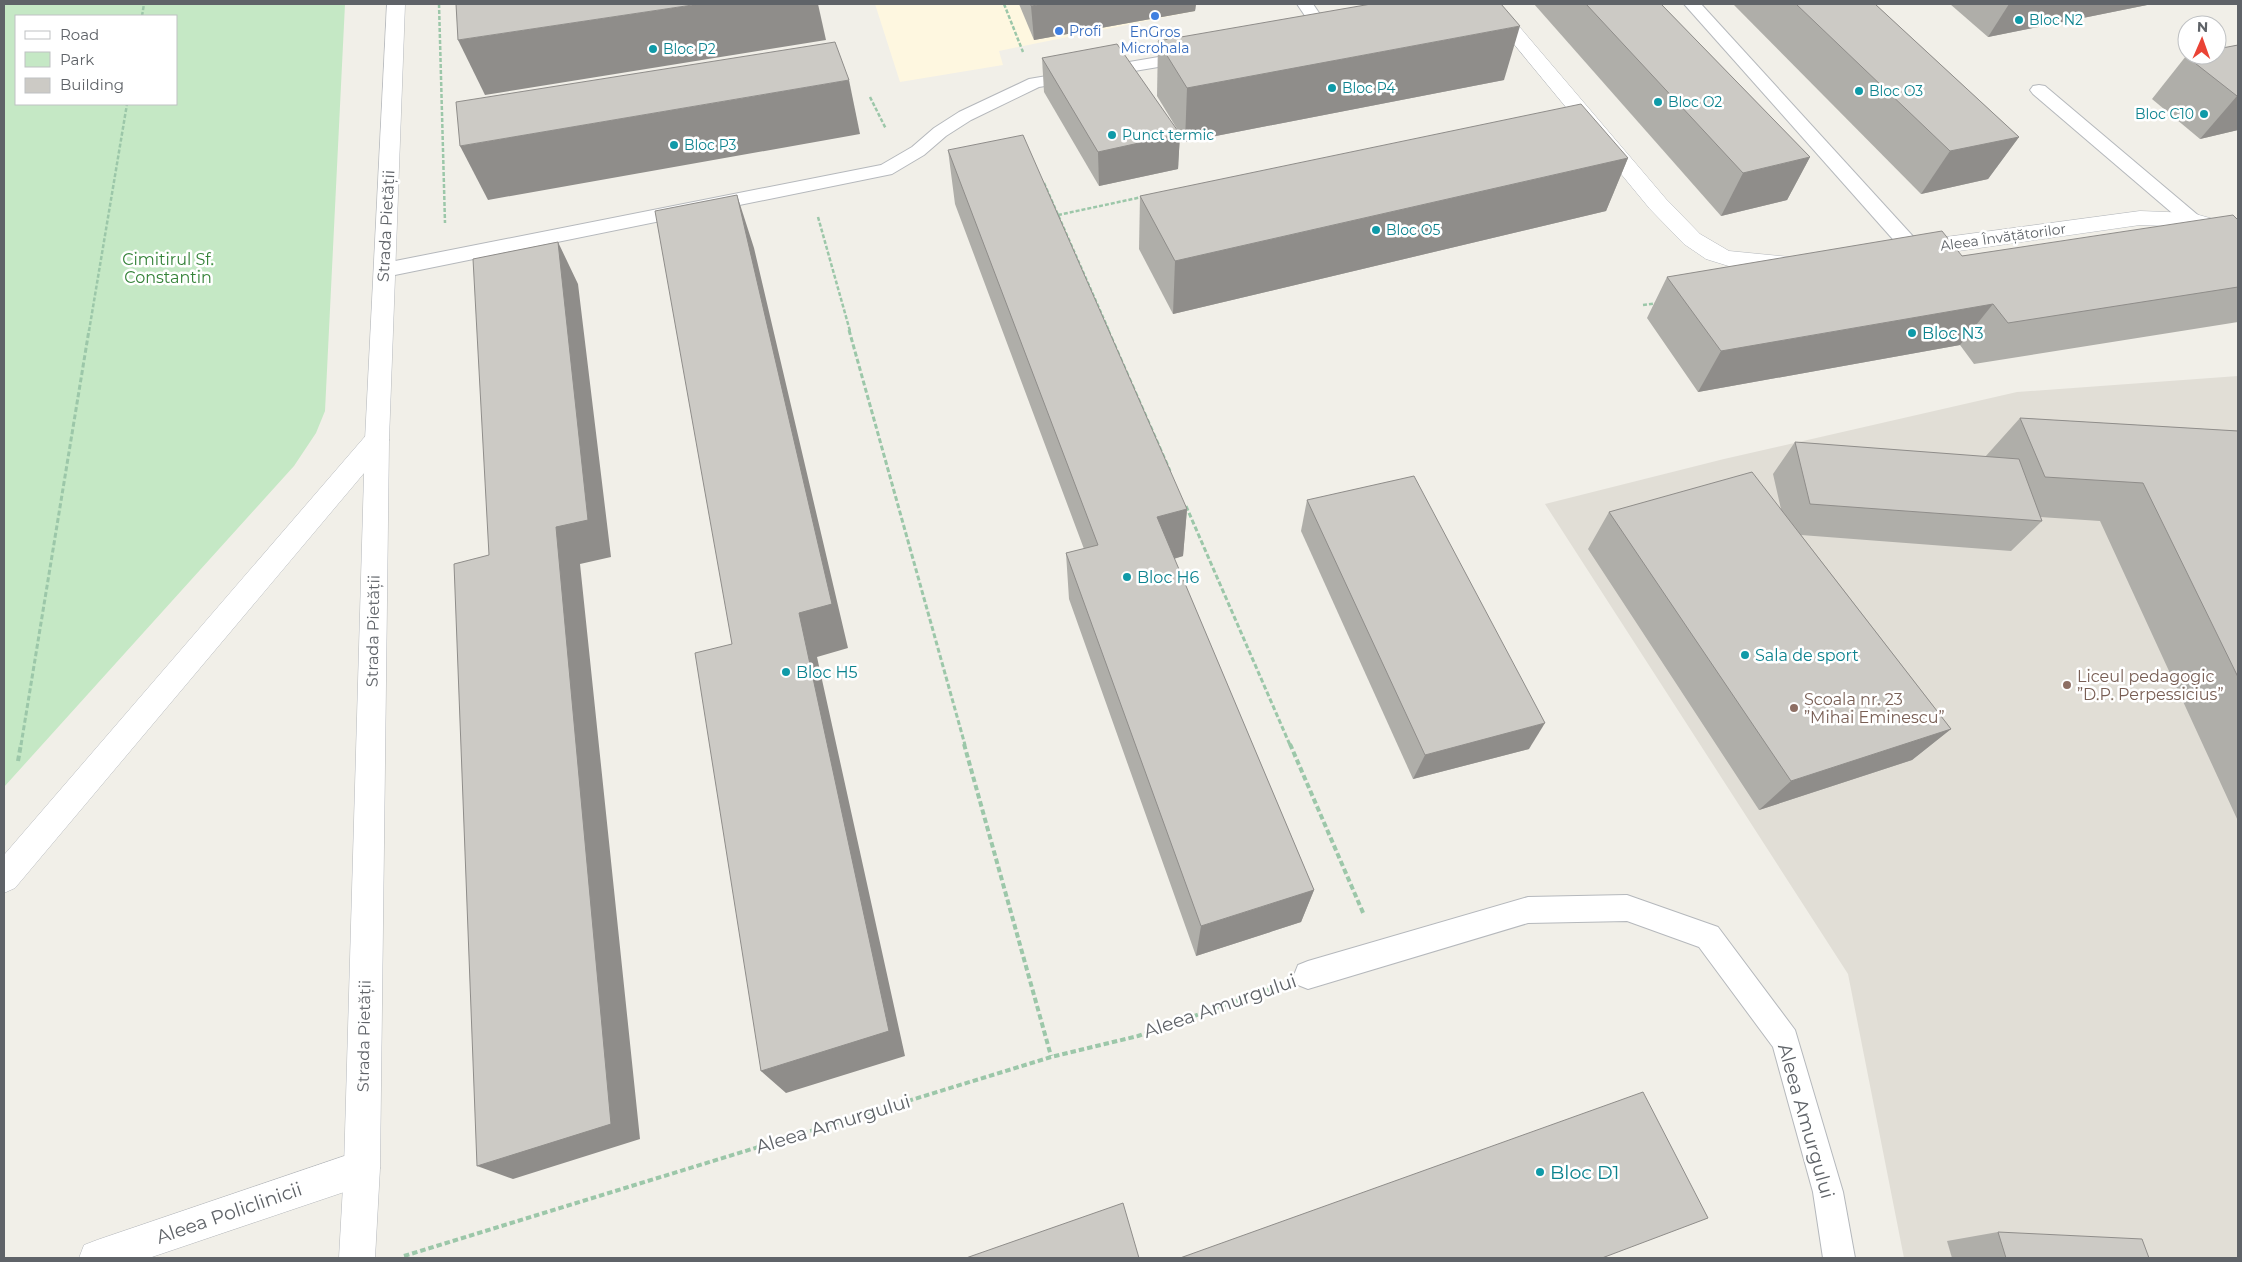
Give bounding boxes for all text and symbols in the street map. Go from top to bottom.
marker: EnGros Microhala [1149,10,1161,22]
place label: Bloc N2 [2029,11,2083,29]
marker: Bloc N2 [2013,14,2025,26]
legend [15,15,178,105]
north arrow [2177,15,2227,65]
text: N [2196,18,2208,36]
place label: Profi [1069,22,1101,40]
place label: EnGros Microhala [1121,23,1189,57]
text: Road [60,25,99,44]
marker: Profi [1053,25,1065,37]
place label: Bloc P2 [663,40,716,58]
marker: Bloc P2 [647,43,659,55]
text: Park [60,50,94,69]
text: Building [60,75,124,94]
place label: Bloc P4 [1342,79,1396,97]
marker: Bloc P4 [1326,82,1338,94]
place label: Bloc O3 [1869,82,1923,100]
marker: Bloc O3 [1853,85,1865,97]
place label: Bloc O2 [1668,93,1722,111]
marker: Bloc O2 [1652,96,1664,108]
place label: Bloc C10 [2135,105,2194,123]
marker: Bloc C10 [2198,108,2210,120]
place label: Punct termic [1122,126,1214,144]
marker: Punct termic [1106,129,1118,141]
place label: Bloc P3 [684,136,736,154]
marker: Bloc P3 [668,139,680,151]
street label: Strada Pietății [374,169,399,283]
street label: Aleea Învățătorilor [1939,219,2068,256]
place label: Bloc O5 [1386,221,1440,239]
marker: Bloc O5 [1370,224,1382,236]
park label: Cimitirul Sf. Constantin [122,250,214,287]
place label: Bloc N3 [1922,324,1984,343]
marker: Bloc N3 [1906,327,1918,339]
place label: Bloc H6 [1137,568,1200,587]
marker: Bloc H6 [1121,571,1133,583]
street label: Strada Pietății [363,575,384,687]
place label: Sala de sport [1755,646,1859,665]
marker: Sala de sport [1739,649,1751,661]
place label: Bloc H5 [796,663,858,682]
marker: Bloc H5 [780,666,792,678]
place label: Liceul pedagogic ”D.P. Perpessicius” [2077,667,2224,704]
marker: Liceul pedagogic ”D.P. Perpessicius” [2061,679,2073,691]
place label: Școala nr. 23 ”Mihai Eminescu” [1804,690,1945,727]
marker: Școala nr. 23 ”Mihai Eminescu” [1788,702,1800,714]
street label: Aleea Amurgului [1140,969,1300,1043]
street label: Strada Pietății [354,980,375,1092]
street label: Aleea Amurgului [1773,1041,1839,1201]
street label: Aleea Amurgului [753,1090,913,1158]
place label: Bloc D1 [1550,1161,1619,1184]
marker: Bloc D1 [1534,1166,1546,1178]
street label: Aleea Policlinicii [153,1177,305,1249]

